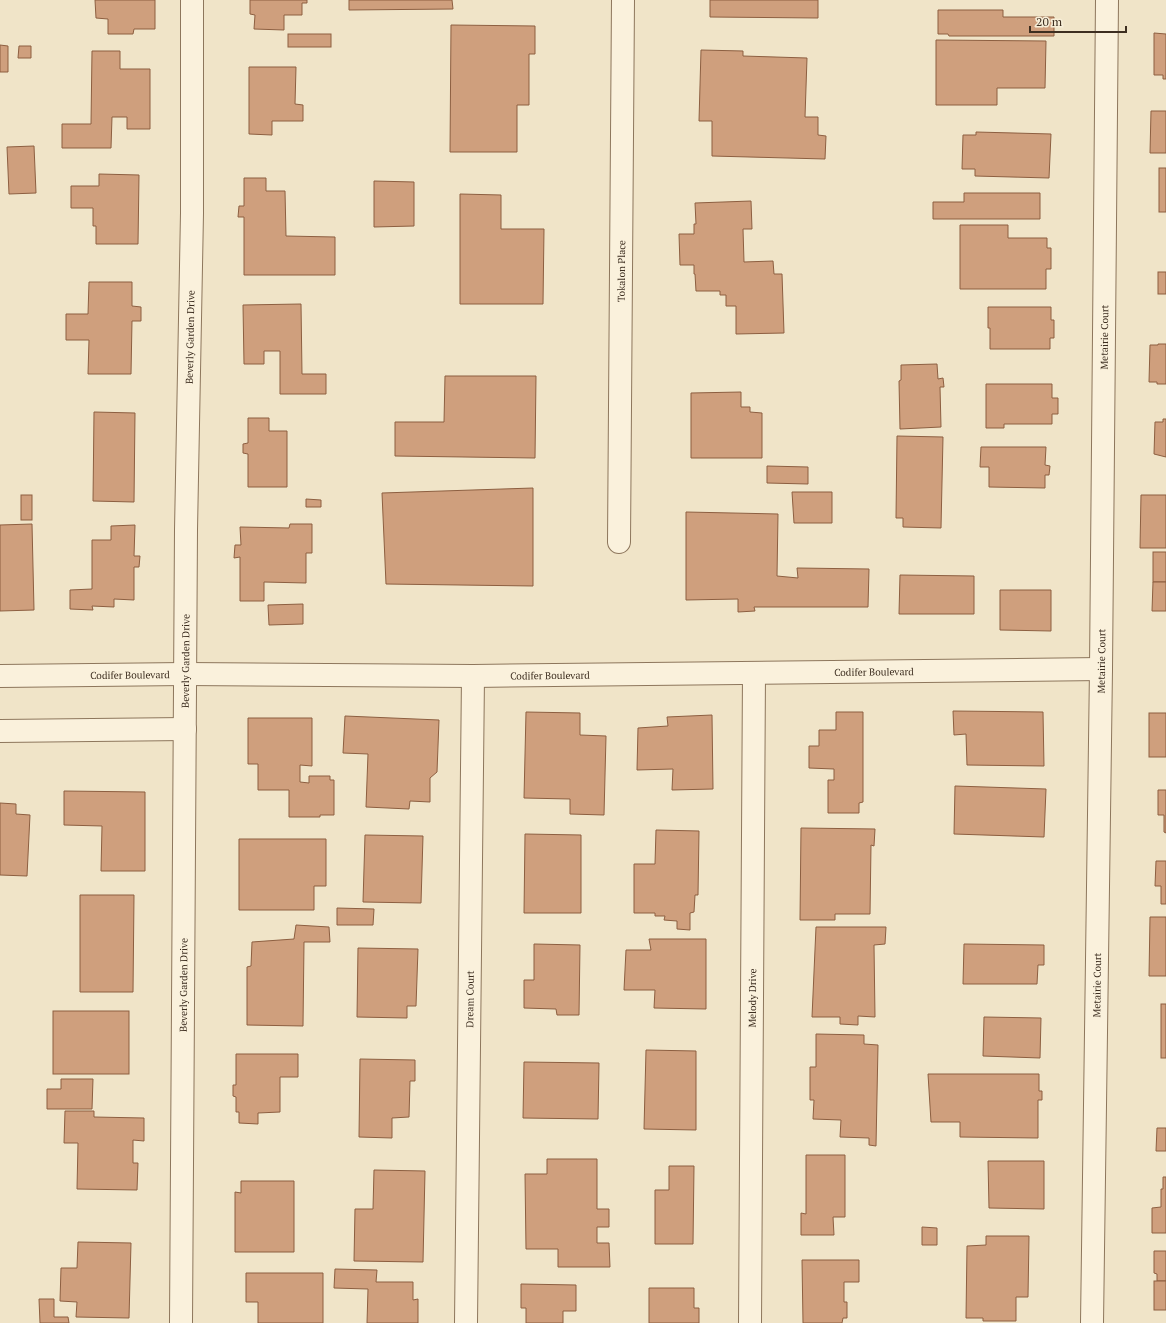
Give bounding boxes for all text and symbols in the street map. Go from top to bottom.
scale bar [1030,8,1126,34]
text: 20 m [1036,14,1063,29]
street label: Tokalon Place [615,240,628,302]
street label: Beverly Garden Drive [183,290,198,384]
street label: Metairie Court [1098,304,1111,370]
street label: Beverly Garden Drive [179,614,192,708]
street label: Metairie Court [1095,628,1108,694]
street label: Codifer Boulevard [834,665,914,679]
street label: Codifer Boulevard [90,668,170,682]
street label: Codifer Boulevard [510,669,590,683]
street label: Beverly Garden Drive [177,938,190,1032]
street label: Metairie Court [1090,952,1104,1018]
street label: Melody Drive [746,968,759,1028]
street label: Dream Court [463,970,477,1028]

